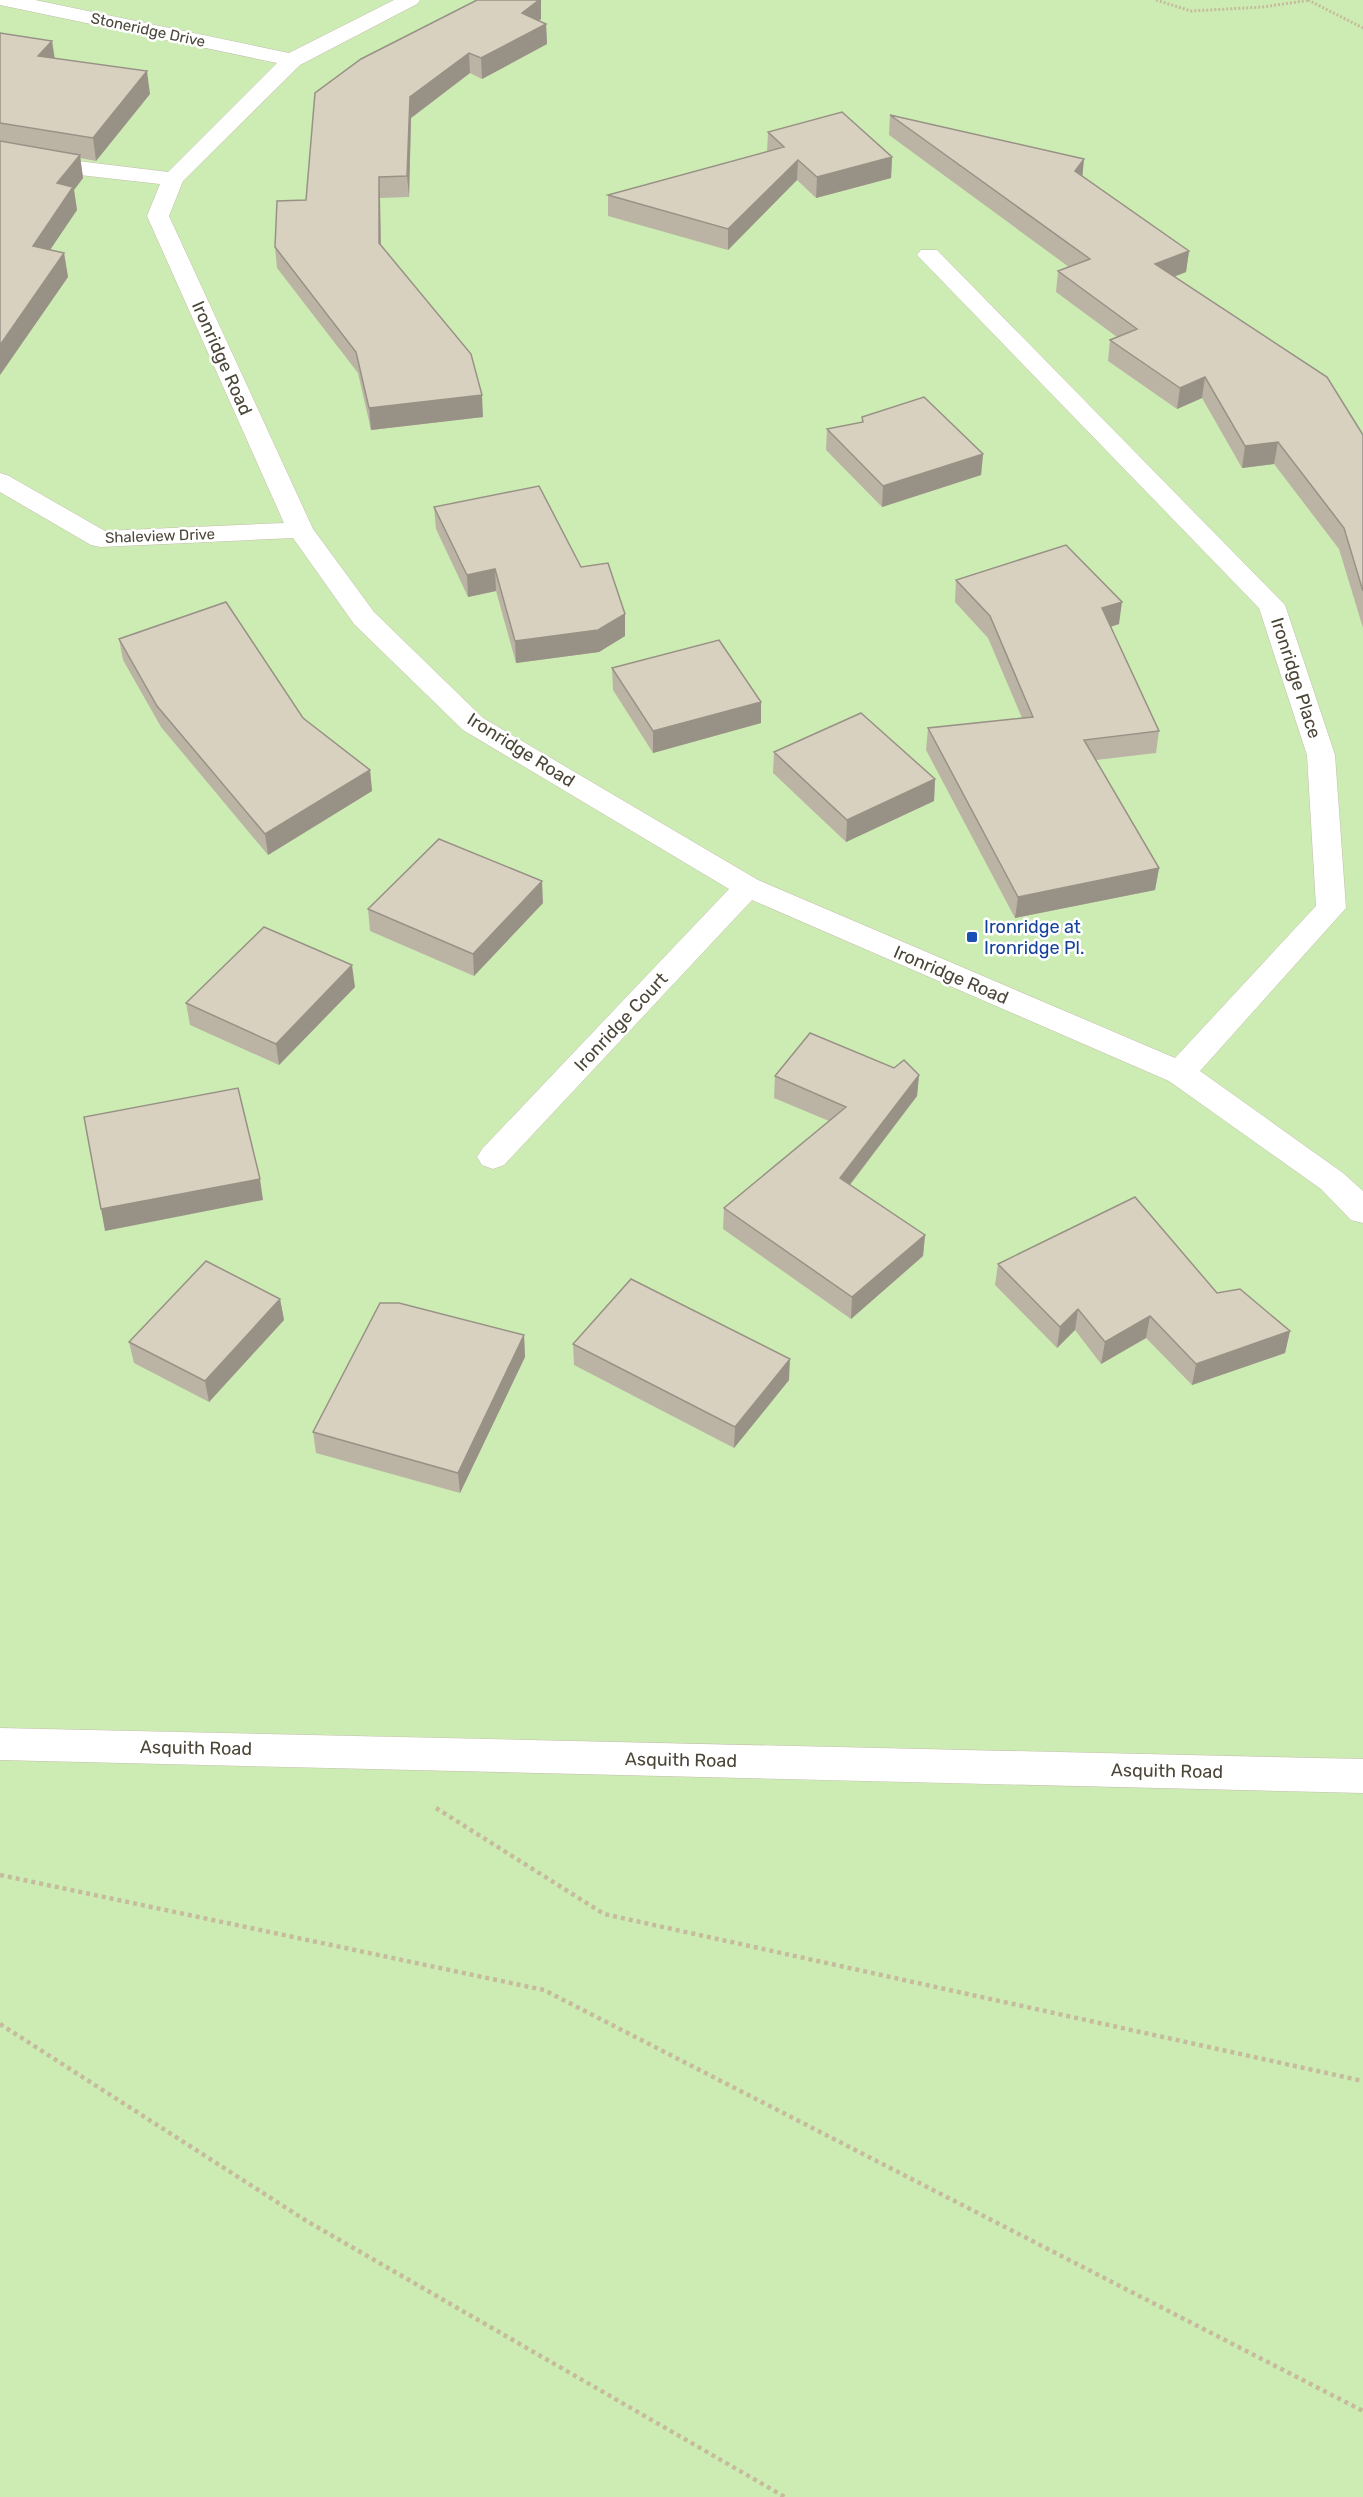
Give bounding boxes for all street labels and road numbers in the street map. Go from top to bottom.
street label: Stoneridge Drive [89,9,207,51]
street label: Ironridge Road [187,298,257,418]
street label: Shaleview Drive [105,525,215,547]
street label: Ironridge Place [1266,615,1326,741]
street label: Ironridge Road [463,708,579,792]
street label: Ironridge Road [890,941,1012,1009]
street label: Ironridge Court [570,968,672,1076]
street label: Asquith Road [140,1736,252,1760]
street label: Asquith Road [625,1748,737,1772]
street label: Asquith Road [1111,1759,1223,1783]

